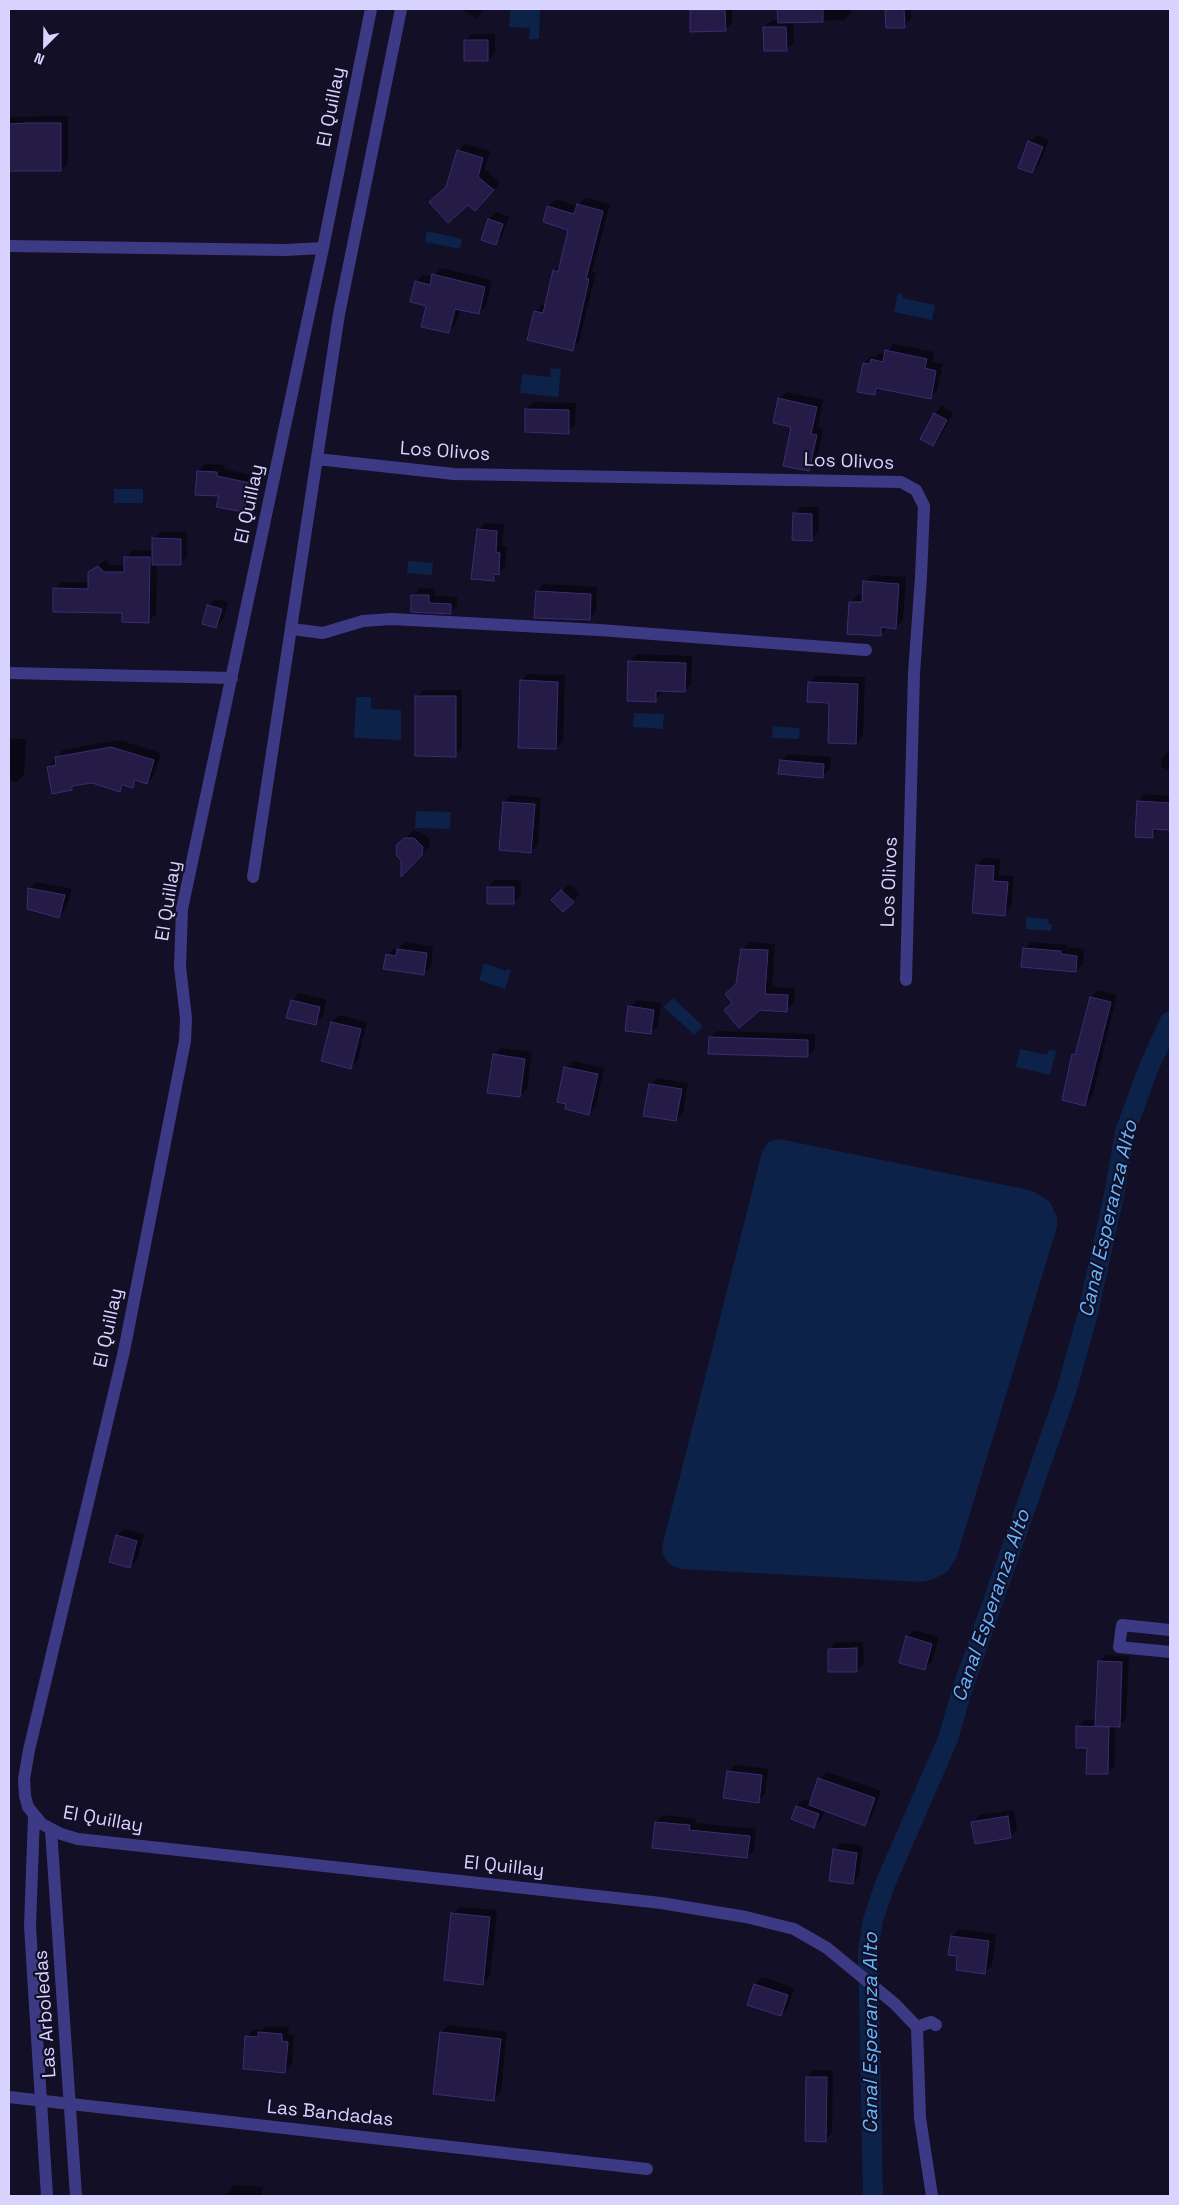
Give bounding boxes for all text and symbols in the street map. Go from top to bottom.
north arrow [20,20,70,70]
text: N [31,49,47,69]
street label: El Quillay [313,65,351,149]
street label: Los Olivos [399,437,491,467]
street label: Los Olivos [803,449,895,475]
street label: El Quillay [230,462,270,546]
street label: Los Olivos [877,836,903,928]
street label: El Quillay [151,859,187,943]
water label: Canal Esperanza Alto [1075,1118,1143,1320]
street label: El Quillay [89,1286,129,1370]
water label: Canal Esperanza Alto [948,1507,1036,1705]
street label: El Quillay [61,1802,145,1838]
street label: El Quillay [463,1851,545,1883]
water label: Canal Esperanza Alto [860,1932,884,2134]
street label: Las Arboledas [30,1949,62,2079]
street label: Las Bandadas [266,2096,394,2132]

